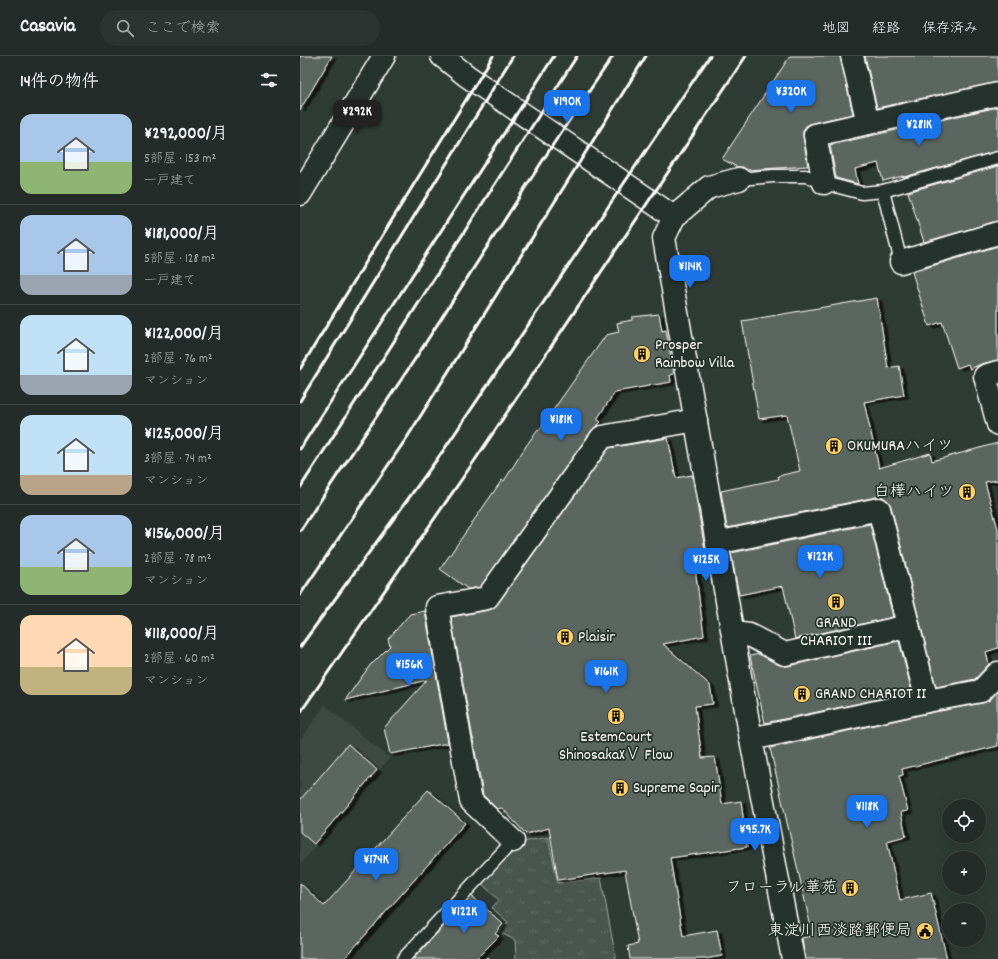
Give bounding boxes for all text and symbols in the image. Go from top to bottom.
search box [100,10,380,46]
text: Casavia [20,14,76,41]
icon: search [114,17,136,39]
text: ここで検索 [146,18,221,40]
text: 地図 [822,19,850,39]
text: 経路 [872,19,900,39]
text: 保存済み [922,19,978,39]
icon: filters [258,69,280,91]
text: 14件の物件 [20,71,99,95]
pin: ¥320K [763,80,819,114]
text: ¥320K [776,83,806,102]
pin: ¥190K [539,90,595,124]
text: ¥190K [553,93,581,112]
pin: ¥292K [329,100,385,134]
text: ¥292K [342,103,372,122]
pin: ¥281K [891,113,947,147]
text: ¥281K [906,116,932,135]
text: ¥292,000/月 [144,123,228,147]
icon: home [52,130,100,178]
text: 5部屋 · 153 m² [144,150,216,169]
text: 一戸建て [144,172,196,191]
text: ¥181,000/月 [144,223,219,247]
icon: home [52,231,100,279]
text: 5部屋 · 128 m² [144,250,215,269]
pin: ¥114K [662,255,718,289]
text: ¥114K [678,258,702,277]
text: 一戸建て [144,272,196,291]
text: ¥122,000/月 [144,323,224,347]
icon: home [52,331,100,379]
place label: Prosper Rainbow Villa [655,334,735,375]
building icon: Prosper Rainbow Villa [632,344,652,364]
text: 2部屋 · 76 m² [144,350,213,369]
text: マンション [144,372,208,391]
pin: ¥181K [533,408,589,442]
text: ¥181K [549,411,573,430]
text: ¥125,000/月 [144,423,224,447]
icon: home [52,431,100,479]
place label: OKUMURAハイツ [847,435,953,458]
building icon: OKUMURAハイツ [824,436,844,456]
text: 3部屋 · 74 m² [144,450,212,469]
text: マンション [144,472,208,491]
place label: 白樺ハイツ [874,481,954,504]
building icon: 白樺ハイツ [957,482,977,502]
text: ¥156,000/月 [144,523,225,547]
icon: home [52,531,100,579]
pin: ¥122K [792,545,848,579]
pin: ¥125K [678,548,734,582]
text: ¥122K [807,548,833,567]
text: 2部屋 · 78 m² [144,550,211,569]
text: ¥125K [693,551,719,570]
text: マンション [144,572,208,591]
building icon: GRAND CHARIOT III [826,592,846,612]
place label: GRAND CHARIOT III [800,612,872,653]
text: ¥118,000/月 [144,623,219,647]
place label: Plaisir [578,626,615,649]
building icon: Plaisir [555,627,575,647]
icon: home [52,631,100,679]
text: 2部屋 · 60 m² [144,650,215,669]
pin: ¥156K [381,653,437,687]
text: ¥156K [395,656,423,675]
pin: ¥161K [578,660,634,694]
text: ¥161K [594,663,618,682]
text: マンション [144,672,208,691]
place label: GRAND CHARIOT II [815,683,926,706]
building icon: GRAND CHARIOT II [792,684,812,704]
building icon: EstemCourt ShinosakaXⅤ Flow [606,706,626,726]
place label: EstemCourt ShinosakaXⅤ Flow [559,726,673,767]
place label: Supreme Sapir [633,777,720,800]
building icon: Supreme Sapir [610,778,630,798]
pin: ¥118K [839,795,895,829]
text: ¥118K [855,798,879,817]
map controls [942,799,986,947]
button: locate [942,799,986,843]
pin: ¥95.7K [722,818,788,852]
text: ¥95.7K [739,821,771,840]
pin: ¥174K [348,848,404,882]
text: ¥174K [363,851,389,870]
button: + [942,851,986,895]
place label: フローラル華苑 [726,877,837,900]
building icon: フローラル華苑 [840,878,860,898]
pin: ¥122K [436,900,492,934]
text: ¥122K [451,903,477,922]
button: − [942,903,986,947]
place label: 東淀川西淡路郵便局 [768,920,912,943]
public building icon: 東淀川西淡路郵便局 [915,921,935,941]

